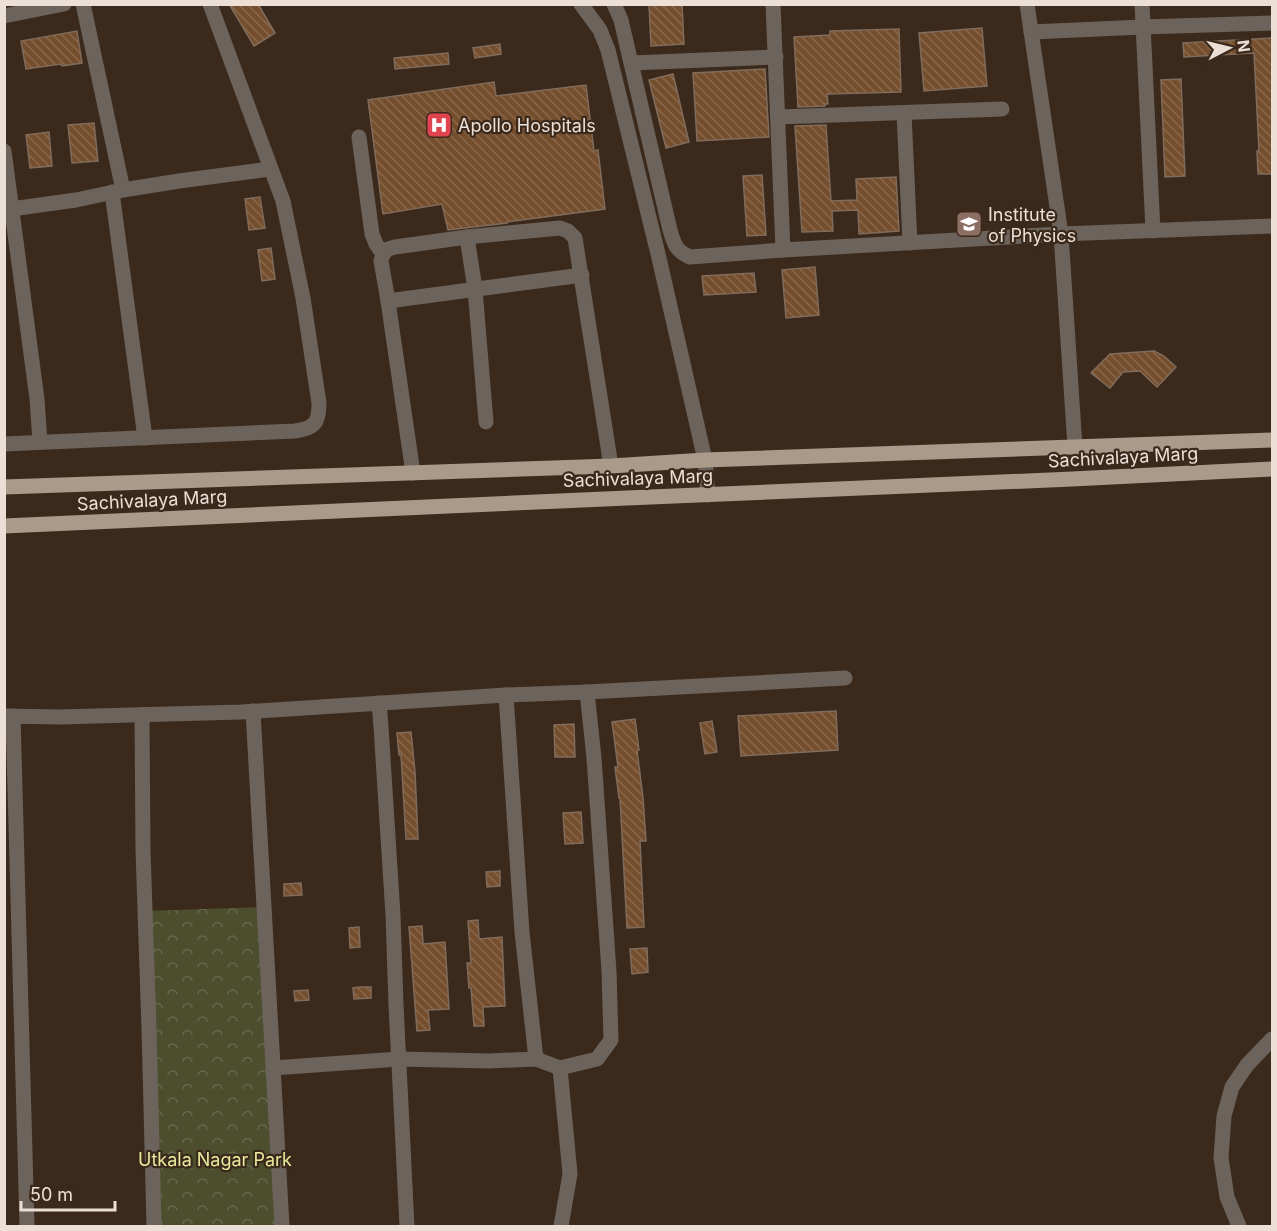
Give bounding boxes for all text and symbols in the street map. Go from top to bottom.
north arrow [1199,18,1259,78]
text: N [1233,39,1255,53]
hospital icon: Apollo Hospitals [424,110,454,140]
place label: Apollo Hospitals [458,115,596,136]
place label: Institute of Physics [988,204,1076,246]
school or university icon: Institute of Physics [954,209,984,239]
street label: Sachivalaya Marg [1047,443,1199,471]
street label: Sachivalaya Marg [562,465,714,491]
street label: Sachivalaya Marg [76,486,228,514]
park label: Utkala Nagar Park [138,1149,292,1170]
scale bar [21,1174,116,1212]
text: 50 m [30,1184,73,1205]

